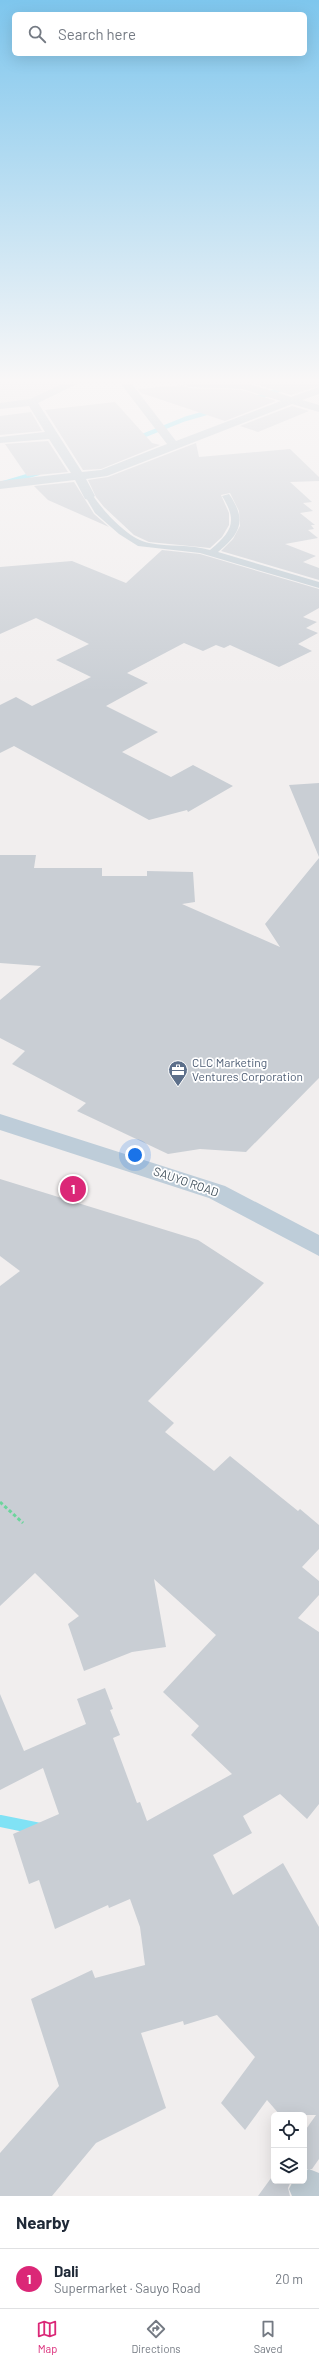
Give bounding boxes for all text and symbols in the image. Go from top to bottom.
search box [12,12,307,56]
icon: search [26,23,48,45]
text: Search here [58,25,136,43]
place label: CLC Marketing Ventures Corporation [192,1055,303,1083]
office icon: CLC Marketing Ventures Corporation [167,1059,189,1087]
your location [125,1145,145,1165]
street label: SAUYO ROAD [152,1163,221,1199]
pin: 1 [60,1174,86,1204]
map controls [271,2112,307,2184]
button: locate [271,2112,307,2148]
button: layers [271,2148,307,2184]
text: Nearby [16,2212,70,2232]
text: Dali [54,2262,79,2280]
text: 1 [27,2271,31,2287]
text: 20 m [275,2271,303,2287]
text: Supermarket · Sauyo Road [54,2280,201,2296]
tab: Map [36,2318,58,2355]
tab: Directions [131,2318,181,2355]
tab: Saved [254,2318,283,2355]

